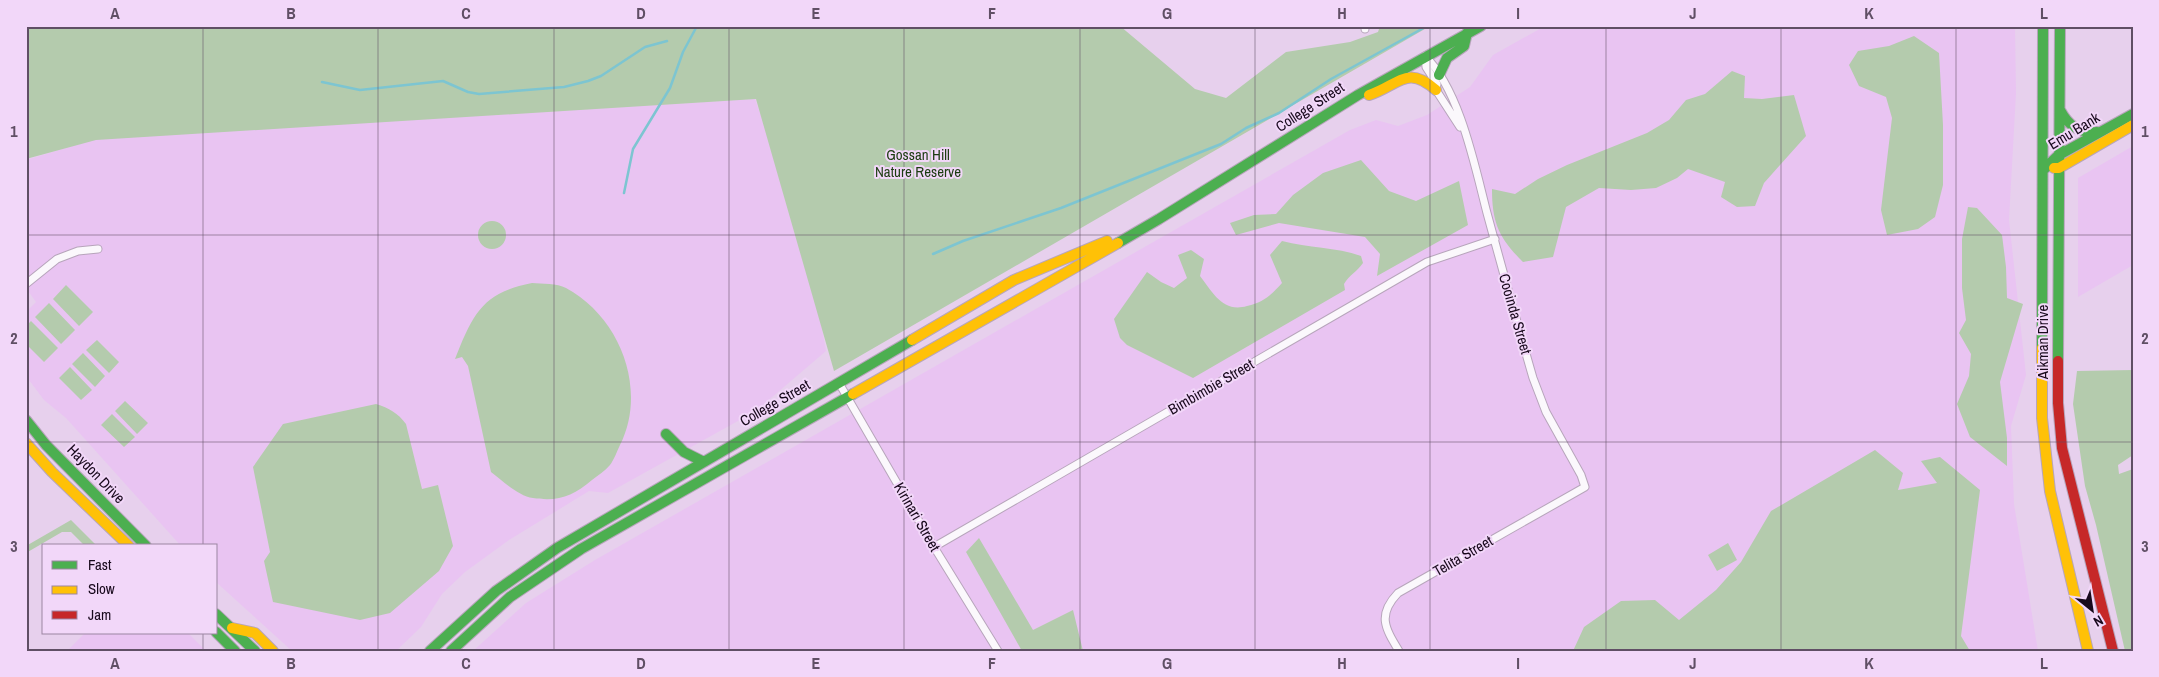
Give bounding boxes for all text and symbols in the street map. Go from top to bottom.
text: A [110,2,120,24]
text: B [286,2,296,24]
text: C [461,2,471,24]
text: D [636,2,646,24]
text: E [812,2,821,24]
text: F [988,2,996,24]
text: G [1162,2,1172,24]
text: H [1337,2,1347,24]
text: I [1516,2,1520,24]
text: J [1689,2,1697,24]
text: K [1864,2,1874,24]
text: L [2040,2,2048,24]
street label: College Street [1271,76,1349,137]
street label: Emu Bank [2044,107,2104,154]
text: 1 [10,120,18,142]
text: 1 [2141,120,2149,142]
park label: Gossan Hill Nature Reserve [875,144,961,182]
street label: Cooinda Street [1494,271,1537,357]
street label: Aikman Drive [2032,305,2053,380]
text: 2 [10,327,18,349]
text: 2 [2141,327,2149,349]
street label: Bimbimbie Street [1164,353,1258,420]
street label: College Street [736,374,814,431]
street label: Haydon Drive [63,439,130,508]
street label: Kirinari Street [889,478,946,556]
street label: Telita Street [1429,530,1497,581]
text: 3 [10,535,18,557]
text: 3 [2141,535,2149,557]
legend [42,544,218,634]
text: Fast [88,554,112,575]
text: Slow [88,578,115,599]
north arrow [2066,584,2116,634]
text: Jam [88,604,111,625]
text: N [2090,611,2107,631]
text: A [110,652,120,674]
text: B [286,652,296,674]
text: C [461,652,471,674]
text: D [636,652,646,674]
text: E [812,652,821,674]
text: F [988,652,996,674]
text: G [1162,652,1172,674]
text: H [1337,652,1347,674]
text: I [1516,652,1520,674]
text: J [1689,652,1697,674]
text: K [1864,652,1874,674]
text: L [2040,652,2048,674]

